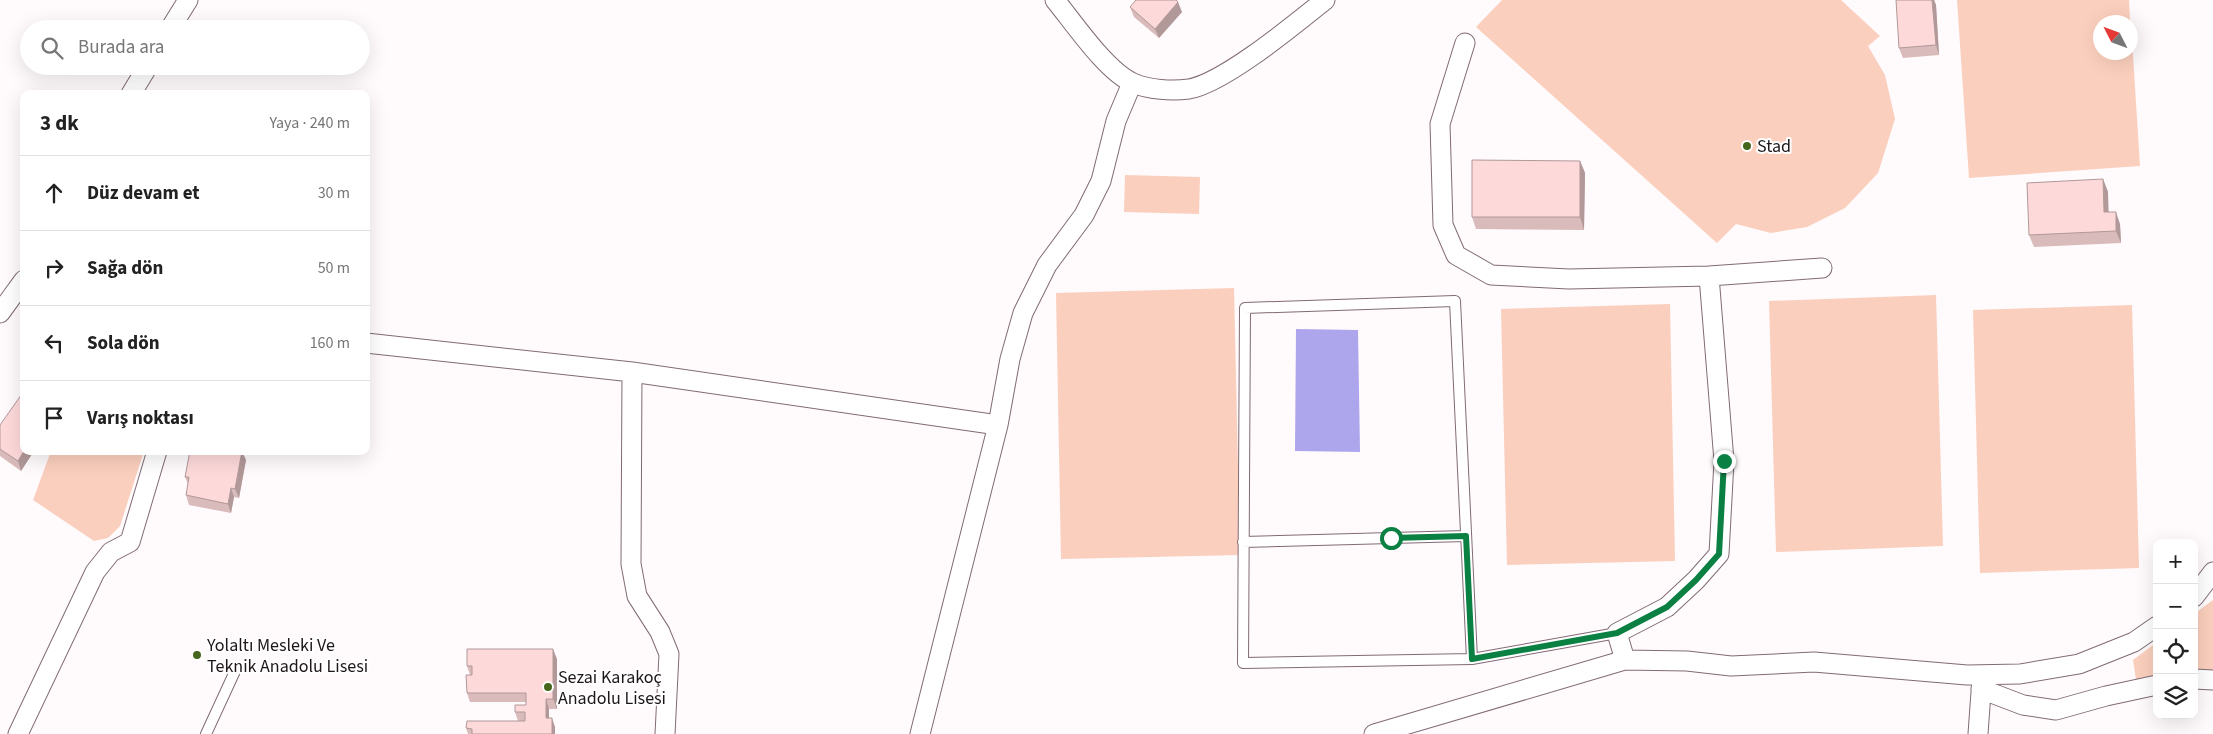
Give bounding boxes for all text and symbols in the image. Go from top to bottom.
north arrow [2093,15,2138,60]
search box [20,20,370,75]
icon: search [38,34,66,62]
text: Burada ara [78,34,164,61]
text: 3 dk [40,108,79,138]
text: Yaya · 240 m [269,112,350,134]
place label: Stad [1757,134,1791,159]
marker: Stad [1741,140,1753,152]
icon: ahead [40,179,68,207]
text: Düz devam et [87,180,200,207]
text: 30 m [318,182,350,204]
icon: right [40,254,68,282]
text: Sağa dön [87,255,163,282]
text: 50 m [318,257,350,279]
icon: left [40,329,68,357]
text: Sola dön [87,330,160,357]
text: 160 m [310,332,350,354]
icon: arrive [40,404,68,432]
text: Varış noktası [87,405,194,432]
route end [1713,450,1736,473]
route start [1380,527,1403,550]
map controls [2153,539,2198,719]
button: + [2153,539,2198,584]
button: − [2153,584,2198,629]
button: locate [2153,629,2198,674]
place label: Yolaltı Mesleki Ve Teknik Anadolu Lisesi [206,633,368,679]
marker: Yolaltı Mesleki Ve Teknik Anadolu Lisesi [191,649,203,661]
place label: Sezai Karakoç Anadolu Lisesi [558,665,666,711]
button: layers [2153,674,2198,719]
marker: Sezai Karakoç Anadolu Lisesi [542,681,554,693]

